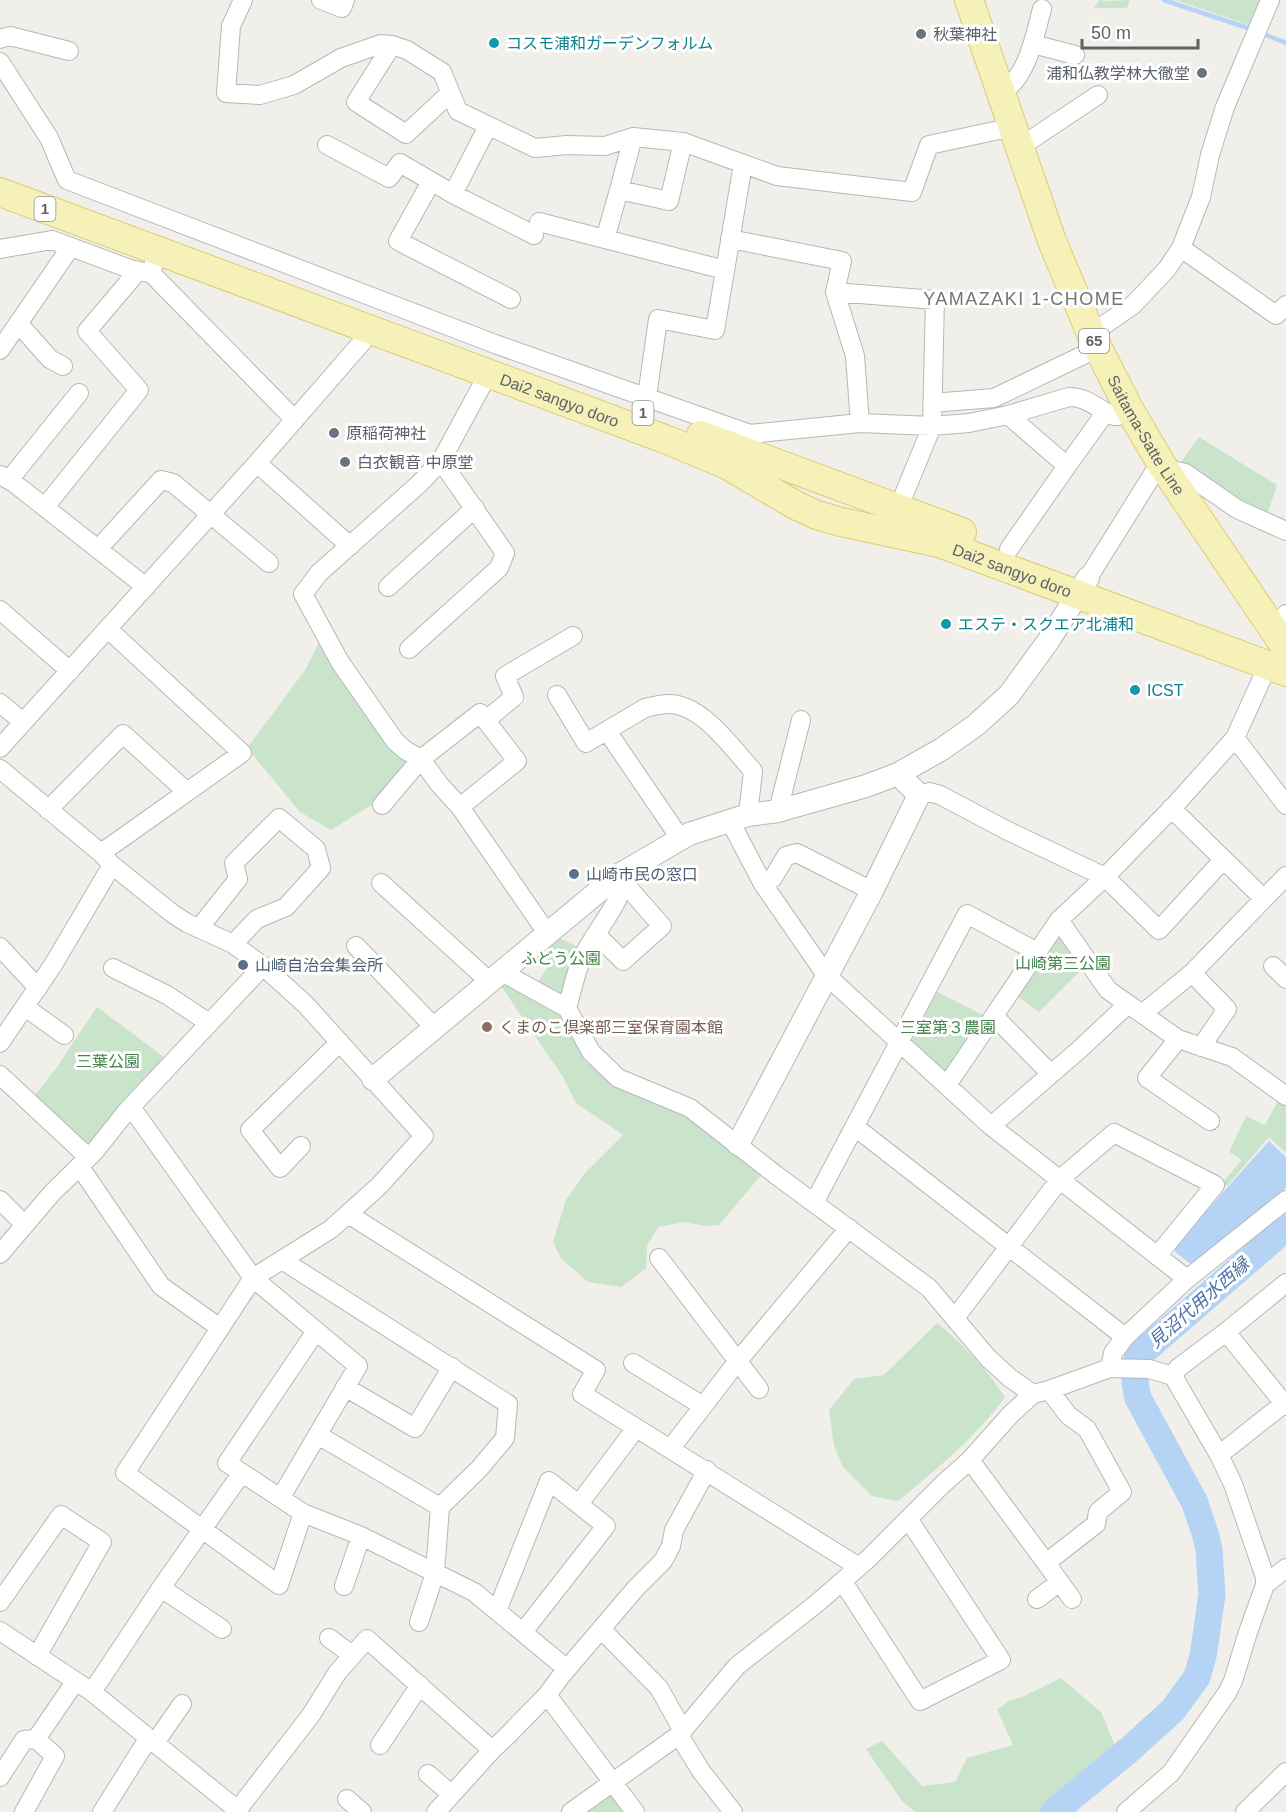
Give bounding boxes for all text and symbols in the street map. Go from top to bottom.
scale bar [1082,12,1198,50]
text: 50 m [1091,23,1131,43]
place label: 秋葉神社 [933,26,997,43]
marker: 秋葉神社 [914,27,928,41]
place label: コスモ浦和ガーデンフォルム [506,35,713,52]
marker: コスモ浦和ガーデンフォルム [487,36,501,50]
place label: 浦和仏教学林大徹堂 [1046,65,1190,82]
marker: 浦和仏教学林大徹堂 [1195,66,1209,80]
road number: 1 [34,197,56,221]
district label: YAMAZAKI 1-CHOME [923,289,1125,309]
road number: 65 [1079,329,1109,353]
street label: Dai2 sangyo doro [498,371,621,430]
street label: Saitama-Satte Line [1104,372,1188,499]
road number: 1 [632,401,654,425]
place label: 原稲荷神社 [346,425,426,442]
marker: 原稲荷神社 [327,426,341,440]
place label: 白衣観音 中原堂 [357,454,473,471]
marker: 白衣観音 中原堂 [338,455,352,469]
street label: Dai2 sangyo doro [950,541,1074,601]
place label: エステ・スクエア北浦和 [958,616,1134,633]
marker: エステ・スクエア北浦和 [939,617,953,631]
place label: ICST [1147,682,1184,699]
marker: ICST [1128,683,1142,697]
place label: 山崎市民の窓口 [586,866,698,883]
marker: 山崎市民の窓口 [567,867,581,881]
park label: ふどう公園 [521,950,601,967]
park label: 山崎第三公園 [1015,955,1111,972]
place label: 山崎自治会集会所 [255,957,383,974]
marker: 山崎自治会集会所 [236,958,250,972]
place label: くまのこ倶楽部三室保育園本館 [499,1019,723,1036]
park label: 三室第３農園 [900,1019,996,1036]
marker: くまのこ倶楽部三室保育園本館 [480,1020,494,1034]
park label: 三葉公園 [76,1053,140,1070]
water label: 見沼代用水西縁 [1145,1253,1255,1352]

